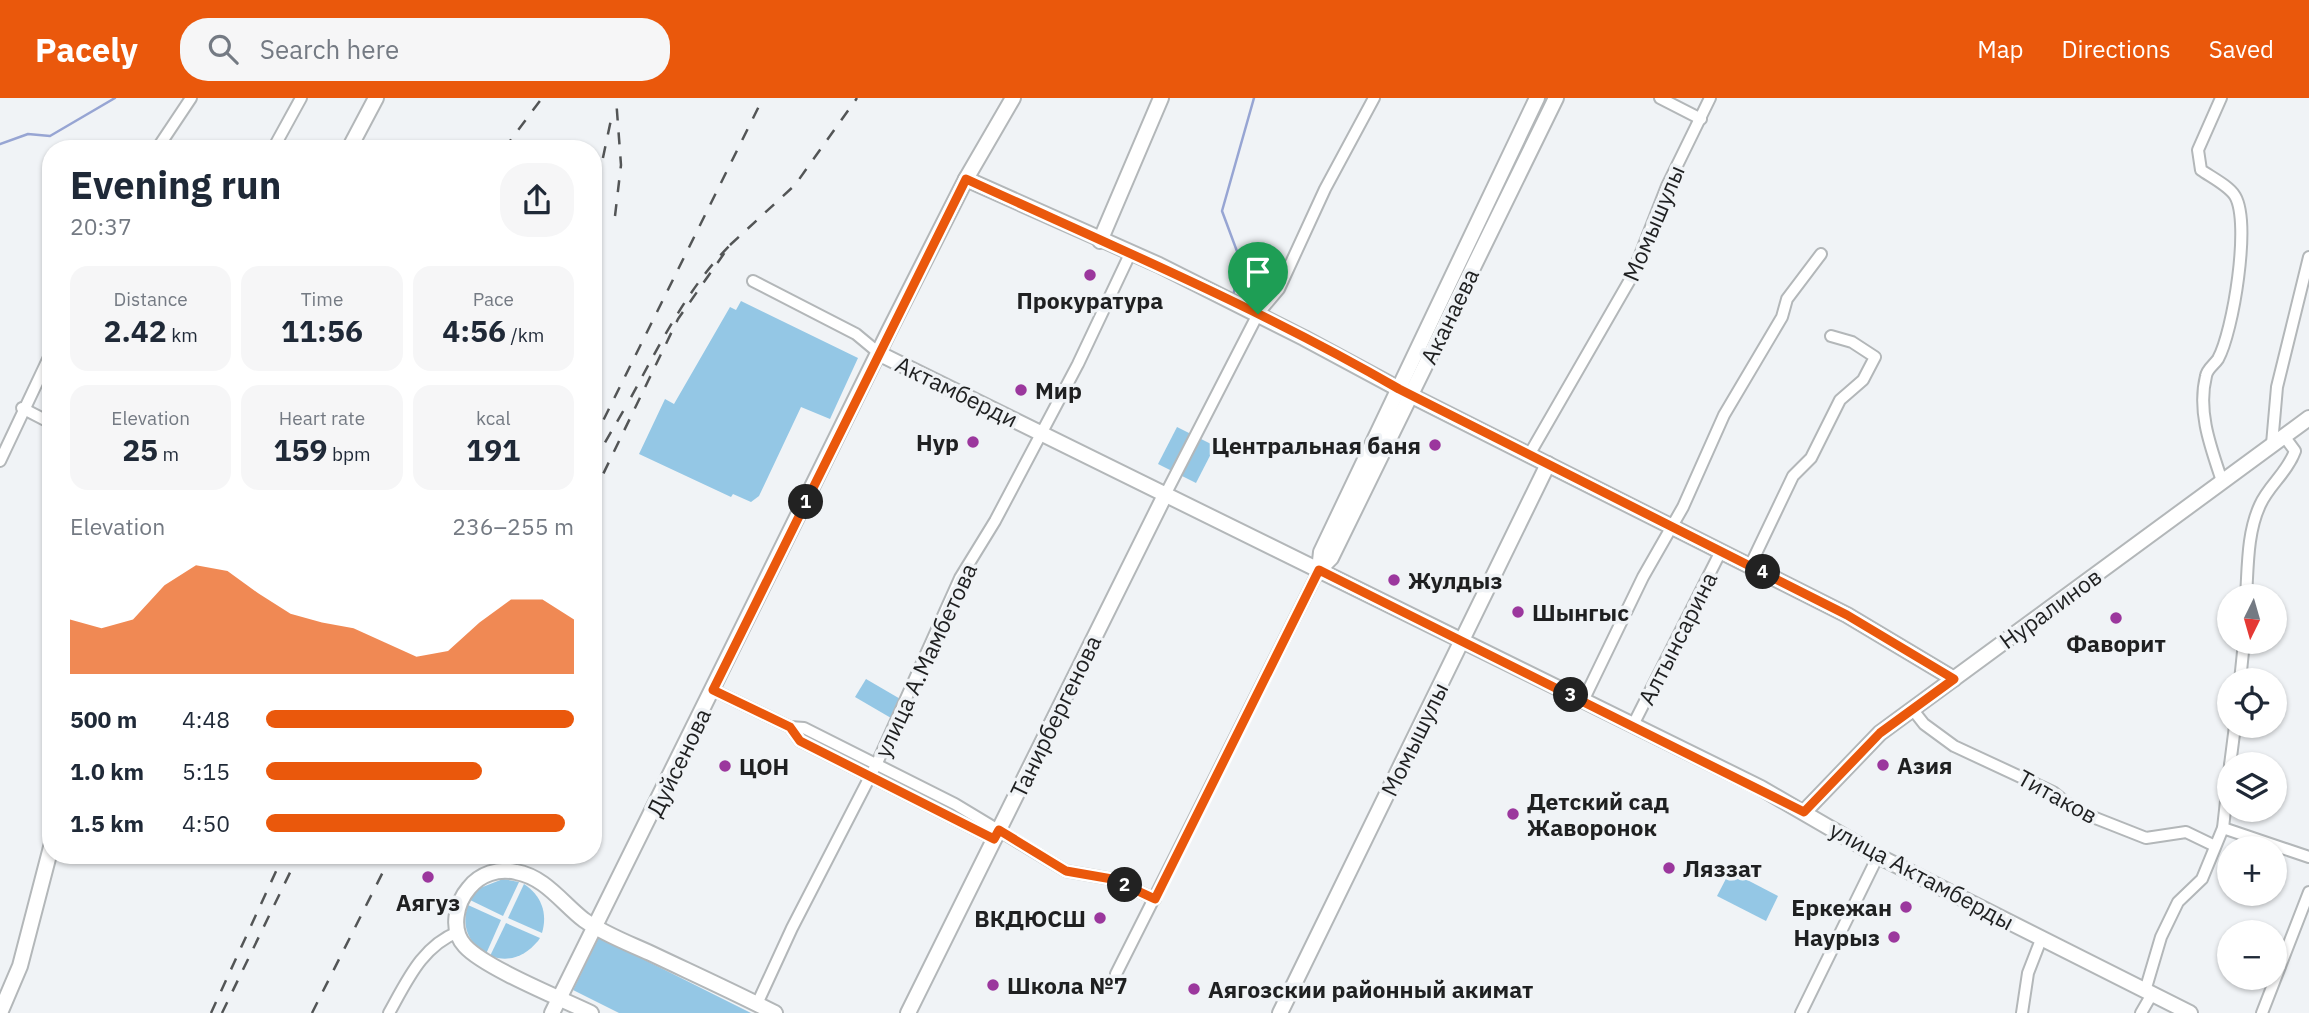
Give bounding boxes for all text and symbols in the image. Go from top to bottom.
search box [180,18,670,81]
text: Pacely [35,28,138,71]
icon: search [204,30,242,68]
text: Search here [260,32,399,66]
text: Map [1977,33,2023,65]
text: Directions [2061,33,2171,65]
text: Saved [2209,33,2274,65]
text: Evening run [70,160,281,209]
street label: Момышулы [1615,160,1691,286]
button: share [500,163,574,237]
text: 20:37 [70,211,132,241]
pin [1228,242,1288,314]
icon: arrive [1239,253,1277,291]
street label: Аканаева [1413,263,1485,369]
marker: Прокуратура [1082,267,1098,283]
place label: Прокуратура [1017,285,1163,315]
text: Distance [114,287,188,311]
text: Time [301,287,343,311]
text: Pace [473,287,514,311]
text: 2.42 [103,311,167,350]
text: 11:56 [281,311,363,350]
text: 4:56 [442,311,506,350]
text: km [167,323,198,347]
text: /km [506,323,544,347]
street label: Актамберди [891,348,1023,434]
place label: Мир [1035,375,1082,405]
marker: Мир [1013,382,1029,398]
text: Elevation [111,406,190,430]
text: Heart rate [279,406,365,430]
text: kcal [476,406,511,430]
place label: Нур [916,427,959,457]
text: 25 [122,430,158,469]
text: 159 [273,430,327,469]
text: 191 [466,430,520,469]
place label: Центральная баня [1211,430,1421,460]
marker: Нур [965,434,981,450]
marker: Центральная баня [1427,437,1443,453]
text: m [158,442,179,466]
text: bpm [327,442,371,466]
pin: 1 [788,484,824,520]
text: 1 [800,489,811,513]
text: Elevation [70,511,165,541]
text: 236–255 m [452,511,574,541]
pin: 4 [1746,554,1780,589]
street label: улица А.Мамбетова [867,558,983,762]
text: 4 [1757,559,1768,583]
street label: Нуралинов [1993,561,2107,655]
place label: Жулдыз [1408,565,1502,595]
street label: Алтынсарина [1631,566,1723,710]
marker: Жулдыз [1386,572,1402,588]
north arrow [2217,584,2287,654]
map controls [2217,584,2287,990]
place label: Шынгыс [1532,597,1629,627]
marker: Шынгыс [1510,604,1526,620]
marker: Фаворит [2108,610,2124,626]
place label: Фаворит [2066,628,2166,658]
street label: Танирбергенова [1003,630,1107,802]
button: locate [2217,668,2287,738]
street label: Момышулы [1373,677,1455,801]
pin: 3 [1554,678,1588,712]
text: 3 [1565,682,1576,706]
street label: Дуйсенова [639,703,717,821]
text: 500 m [70,704,137,734]
text: 4:48 [182,704,230,734]
place label: Азия [1897,750,1953,780]
place label: ЦОН [739,751,789,781]
button: layers [2217,752,2287,822]
text: 1.0 km [70,756,144,786]
text: 5:15 [182,756,230,786]
marker: Азия [1875,757,1891,773]
marker: ЦОН [717,758,733,774]
street label: Титаков [2013,762,2103,830]
place label: Детский сад Жаворонок [1527,786,1669,842]
marker: Детский сад Жаворонок [1505,806,1521,822]
text: 1.5 km [70,808,144,838]
text: 4:50 [182,808,230,838]
street label: улица Актамберды [1825,814,2019,936]
button: + [2217,836,2287,906]
place label: Ляззат [1683,853,1762,883]
marker: Ляззат [1661,860,1677,876]
pin: 2 [1108,868,1142,902]
marker: Аягуз [420,869,436,885]
text: 2 [1119,872,1130,896]
place label: Аягуз [396,887,460,917]
place label: Еркежан [1791,892,1892,922]
marker: Еркежан [1898,899,1914,915]
place label: ВКДЮСШ [974,903,1086,933]
marker: ВКДЮСШ [1092,910,1108,926]
button: − [2217,920,2287,990]
place label: Наурыз [1793,922,1880,952]
marker: Наурыз [1886,929,1902,945]
place label: Школа №7 [1007,970,1128,1000]
place label: Аягозскии районный акимат [1208,974,1533,1004]
marker: Школа №7 [985,977,1001,993]
marker: Аягозскии районный акимат [1186,981,1202,997]

